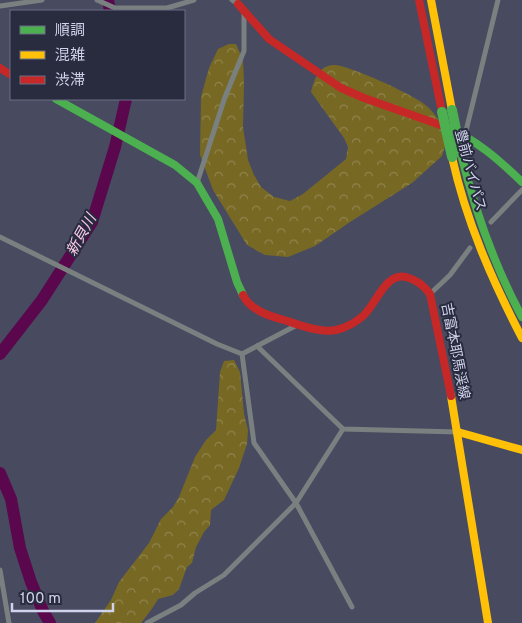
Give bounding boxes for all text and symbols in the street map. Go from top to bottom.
legend [10,10,185,100]
text: 順調 [55,22,85,41]
text: 混雑 [55,47,85,66]
text: 渋滞 [55,72,85,91]
street label: 豊前バイパス [451,127,490,213]
water label: 新貝川 [63,210,102,260]
street label: 吉富本耶馬渓線 [437,302,472,401]
scale bar [12,580,114,612]
text: 100 m [20,590,61,609]

